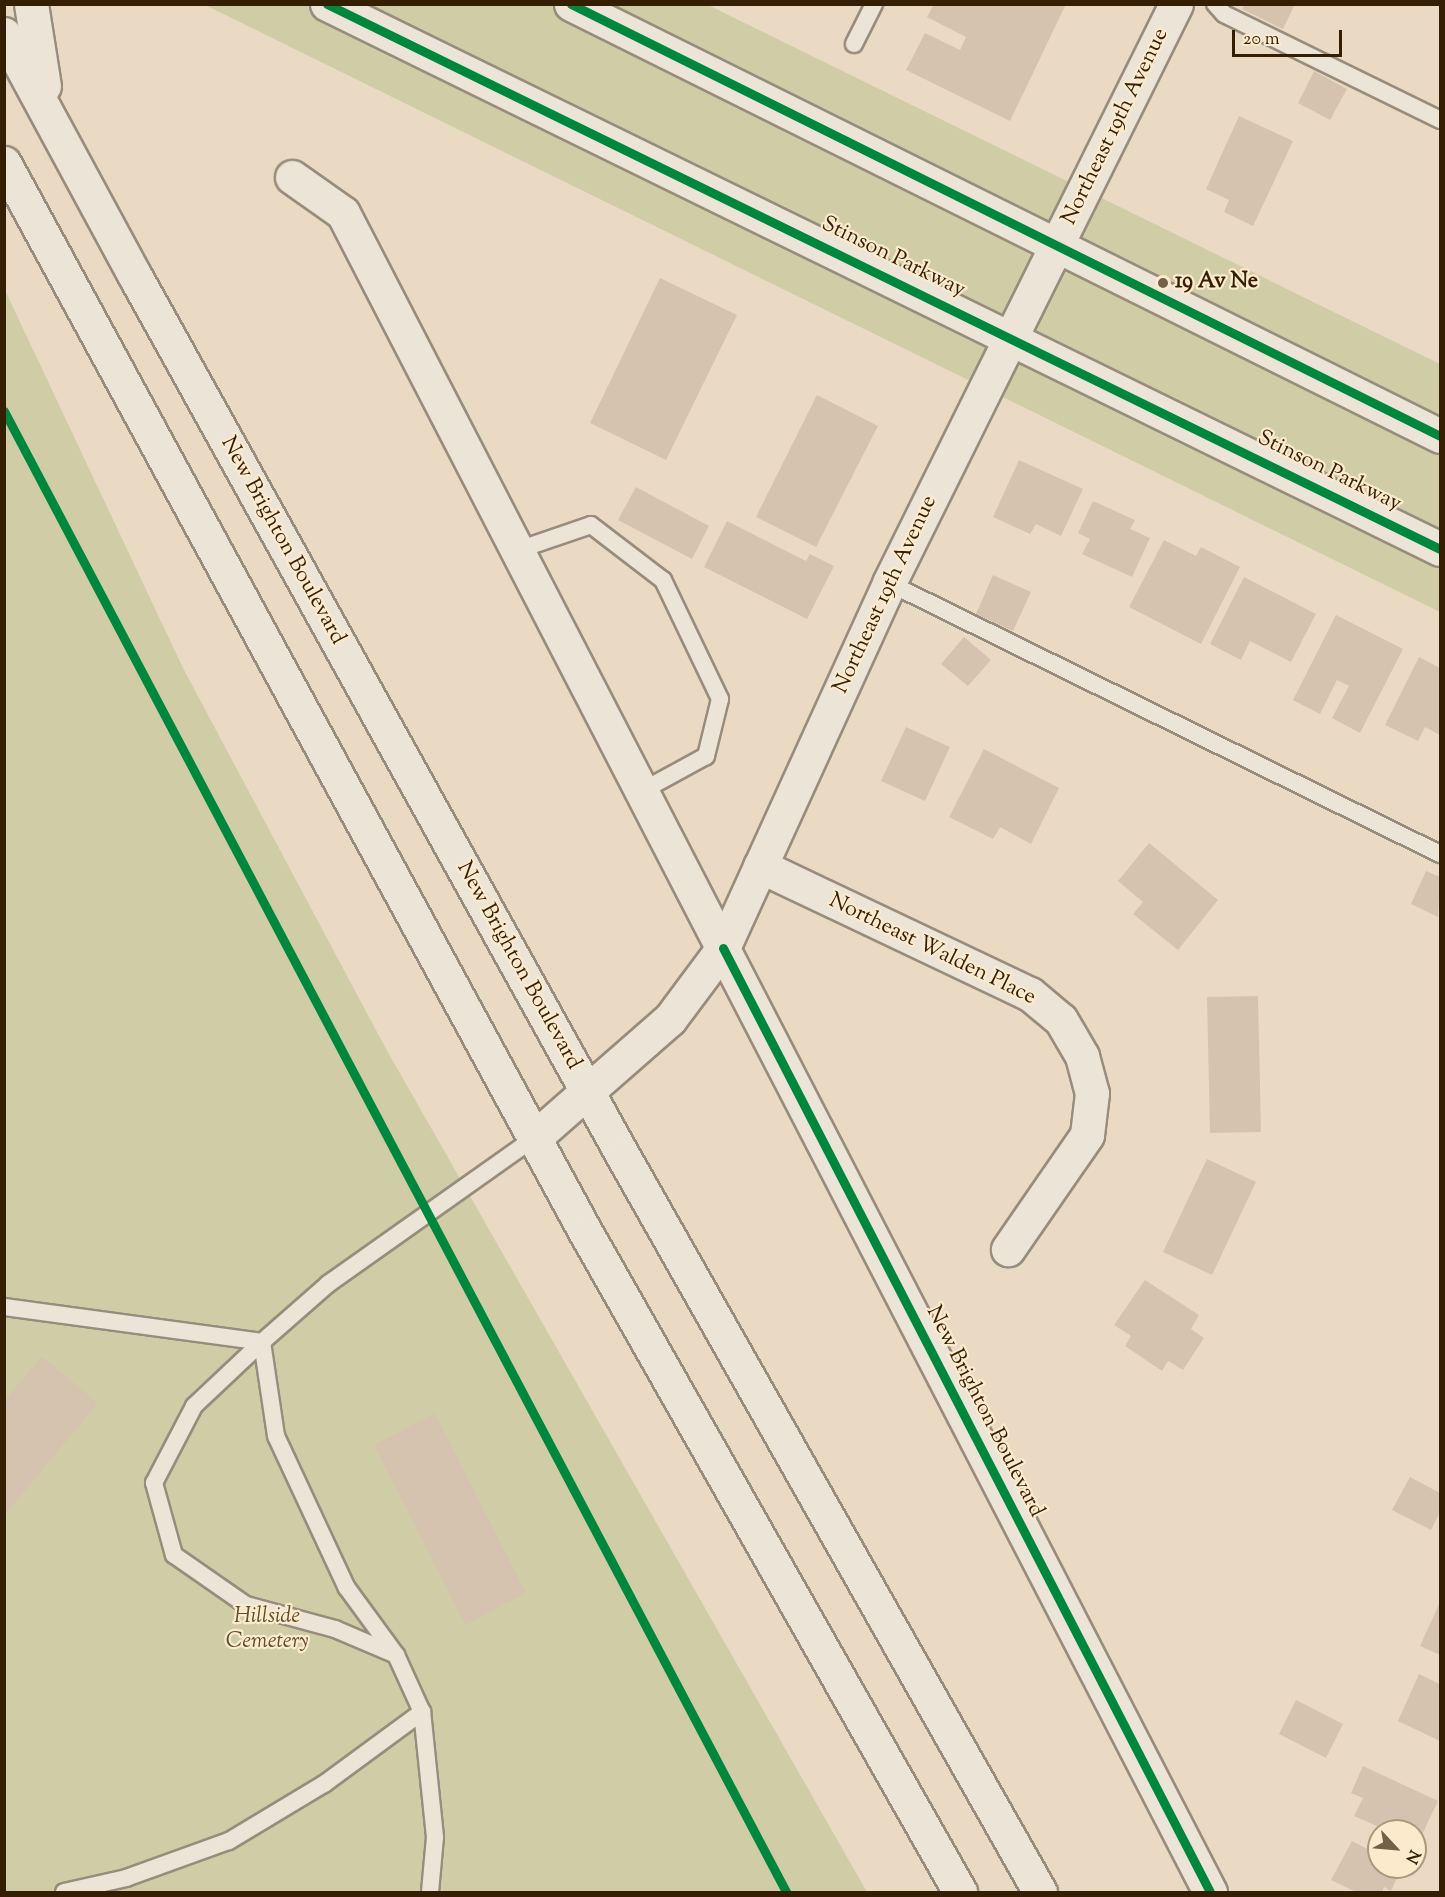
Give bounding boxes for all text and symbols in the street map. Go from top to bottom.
scale bar [1235,18,1344,56]
street label: Northeast 19th Avenue [1057,24,1175,230]
text: 20 m [1243,27,1280,53]
street label: Stinson Parkway [817,212,969,304]
place label: 19 Av Ne [1175,270,1258,296]
marker: 19 Av Ne [1156,276,1170,290]
street label: Stinson Parkway [1253,426,1405,518]
street label: New Brighton Boulevard [214,432,350,650]
street label: Northeast 19th Avenue [829,492,943,698]
street label: New Brighton Boulevard [450,857,586,1075]
street label: Northeast Walden Place [824,888,1040,1012]
street label: New Brighton Boulevard [919,1302,1049,1522]
park label: Hillside Cemetery [226,1604,308,1656]
north arrow [1367,1819,1427,1879]
text: N [1399,1845,1425,1867]

